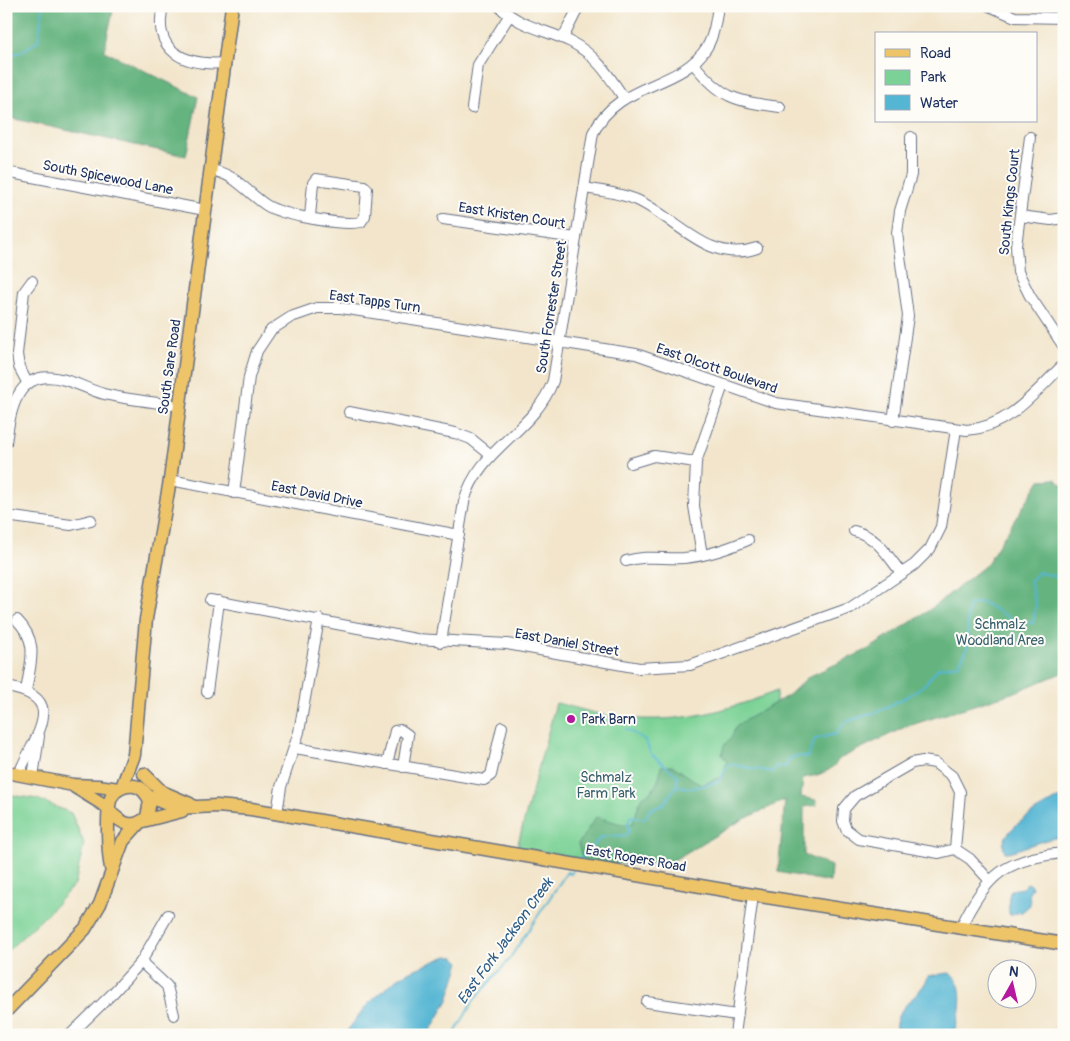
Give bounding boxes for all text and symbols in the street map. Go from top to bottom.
legend [875,32,1038,122]
text: Road [920,44,951,63]
text: Park [920,68,947,87]
text: Water [920,94,959,113]
street label: South Kings Court [995,148,1024,256]
street label: South Spicewood Lane [41,157,175,198]
street label: East Kristen Court [457,199,567,232]
street label: South Forrester Street [533,239,570,375]
street label: East Tapps Turn [328,287,422,316]
street label: South Sare Road [154,318,185,416]
street label: East Olcott Boulevard [654,340,780,397]
street label: East David Drive [270,477,364,512]
park label: Schmalz Woodland Area [956,616,1044,649]
street label: East Daniel Street [514,625,621,660]
place label: Park Barn [581,711,636,728]
marker: Park Barn [565,713,577,725]
park label: Schmalz Farm Park [576,769,636,802]
street label: East Rogers Road [584,841,688,876]
water label: East Fork Jackson Creek [453,873,559,1008]
north arrow [988,958,1038,1008]
text: N [1008,963,1020,981]

